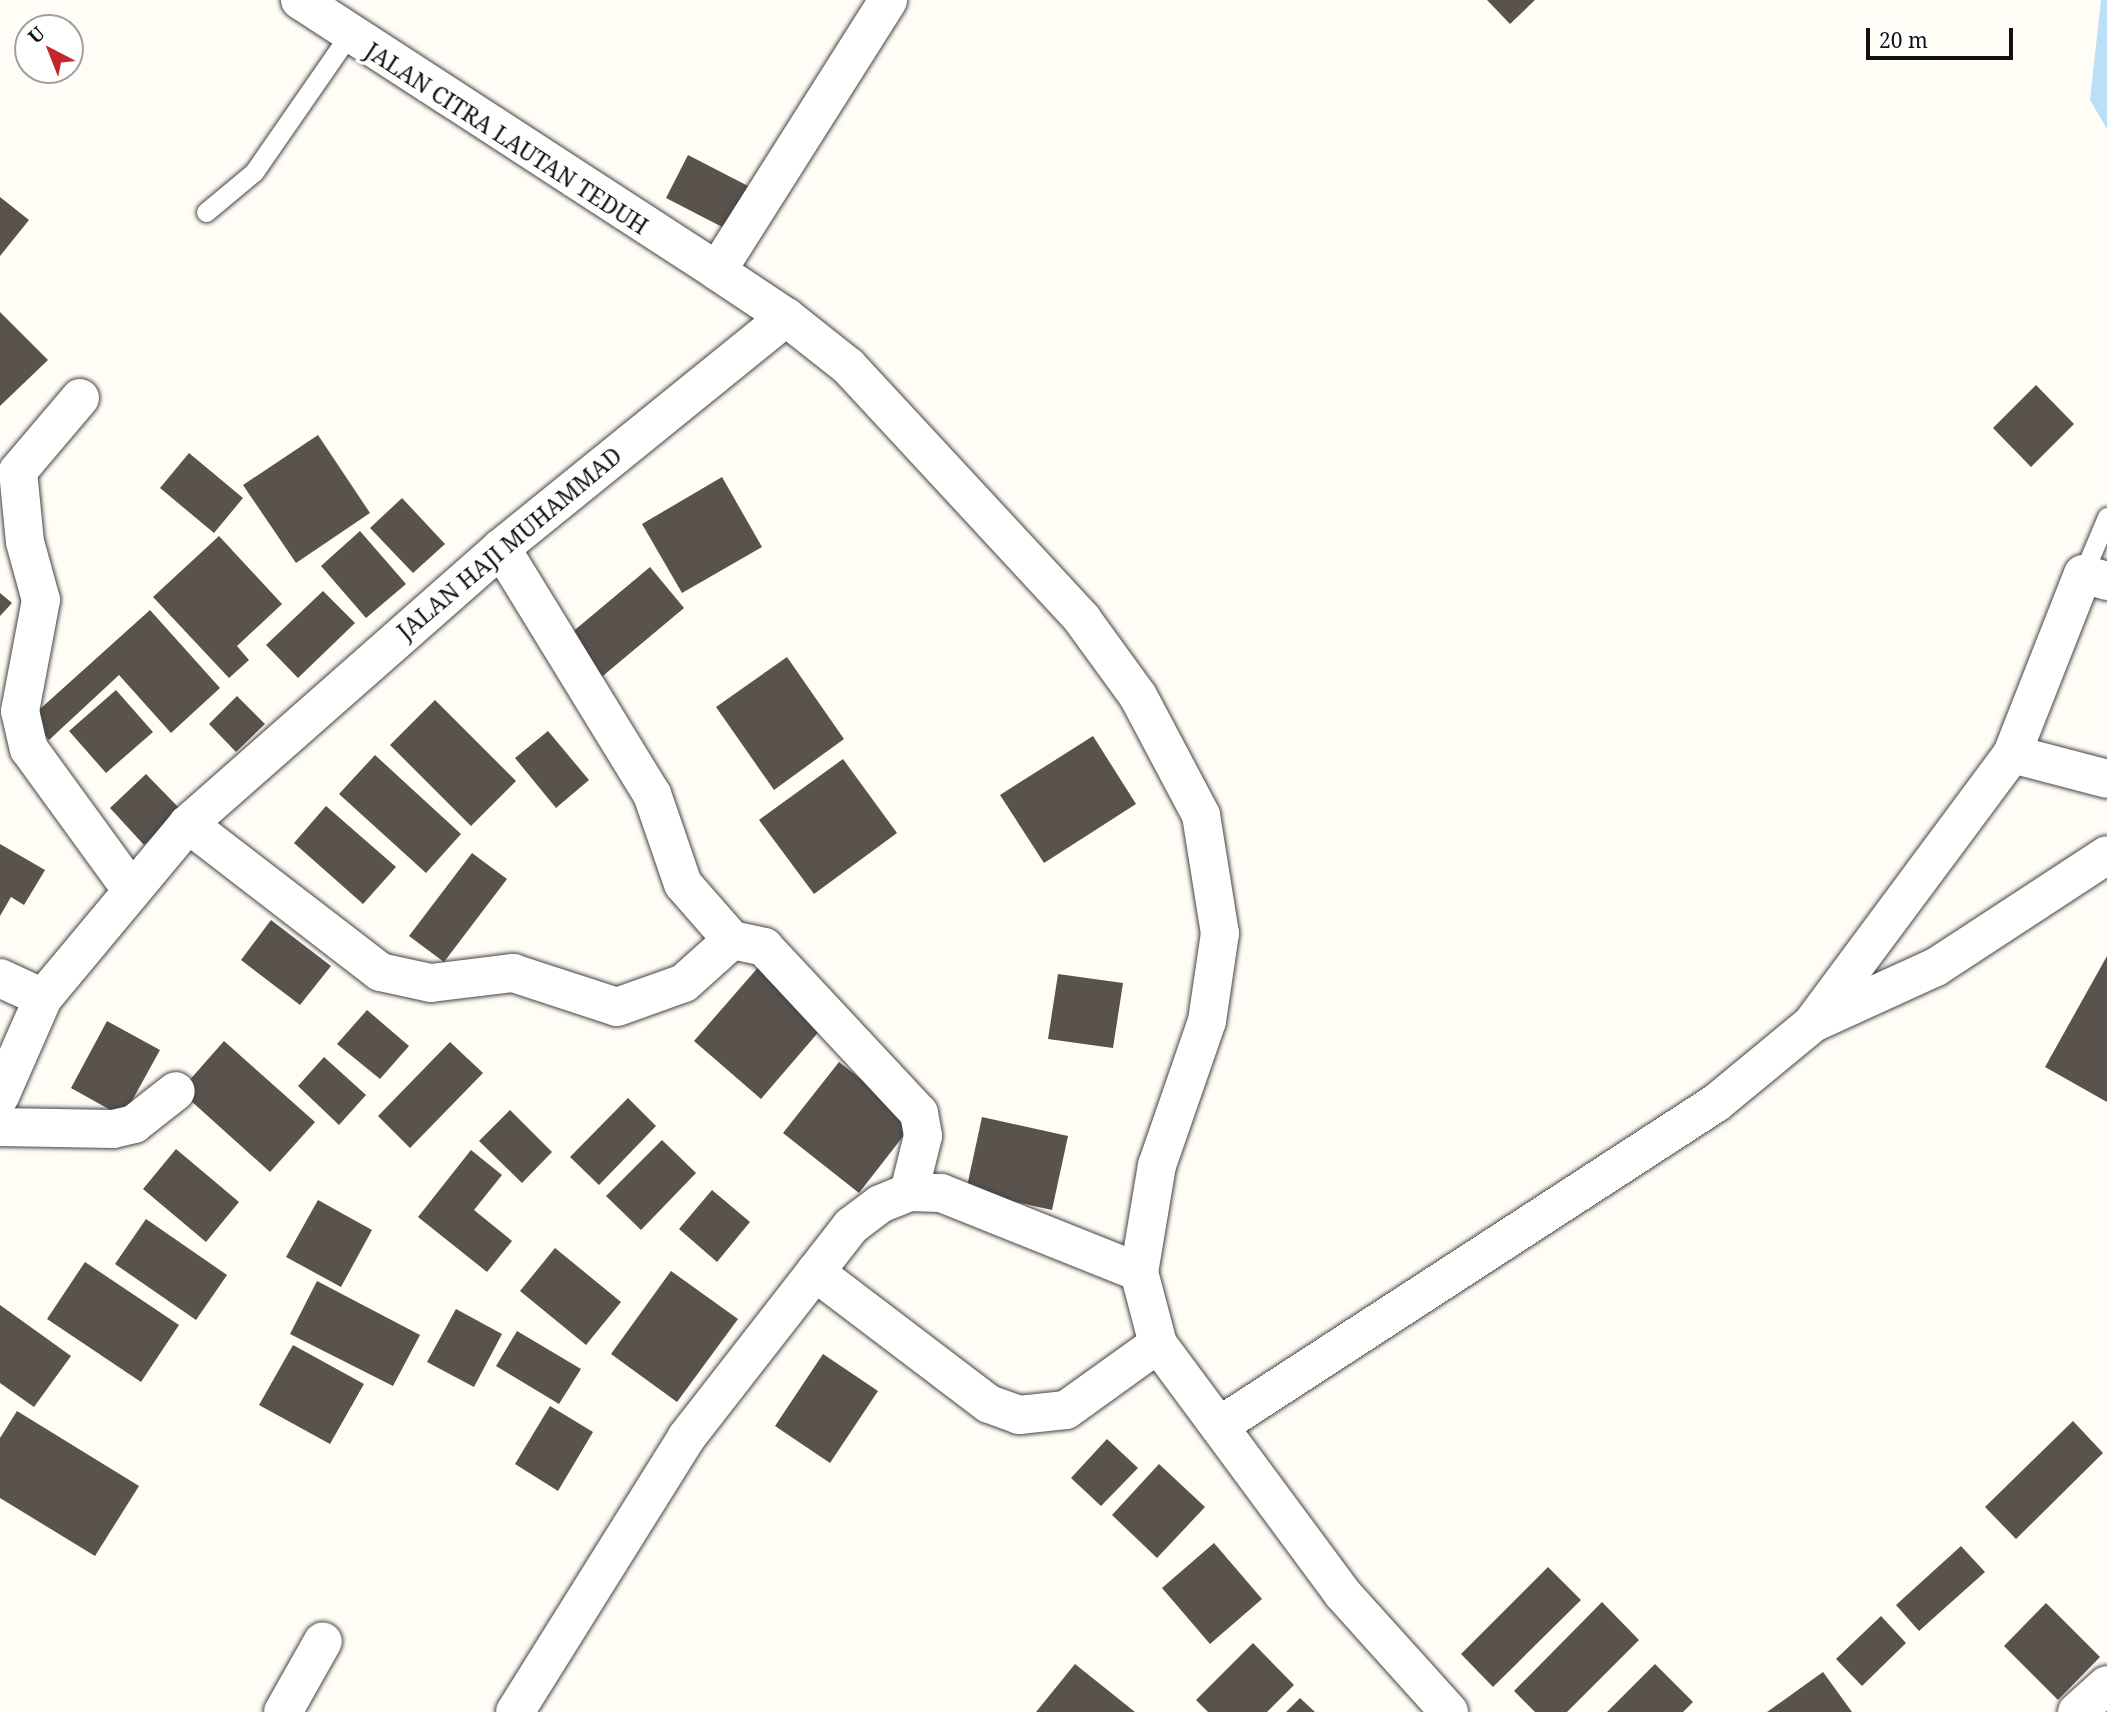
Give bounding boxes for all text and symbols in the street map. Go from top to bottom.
north arrow [14,14,84,84]
scale bar [1869,14,2016,58]
text: U [22,20,50,49]
text: 20 m [1879,26,1928,54]
street label: JALAN CITRA LAUTAN TEDUH [361,36,653,240]
street label: JALAN HAJI MUHAMMAD [391,441,627,645]

